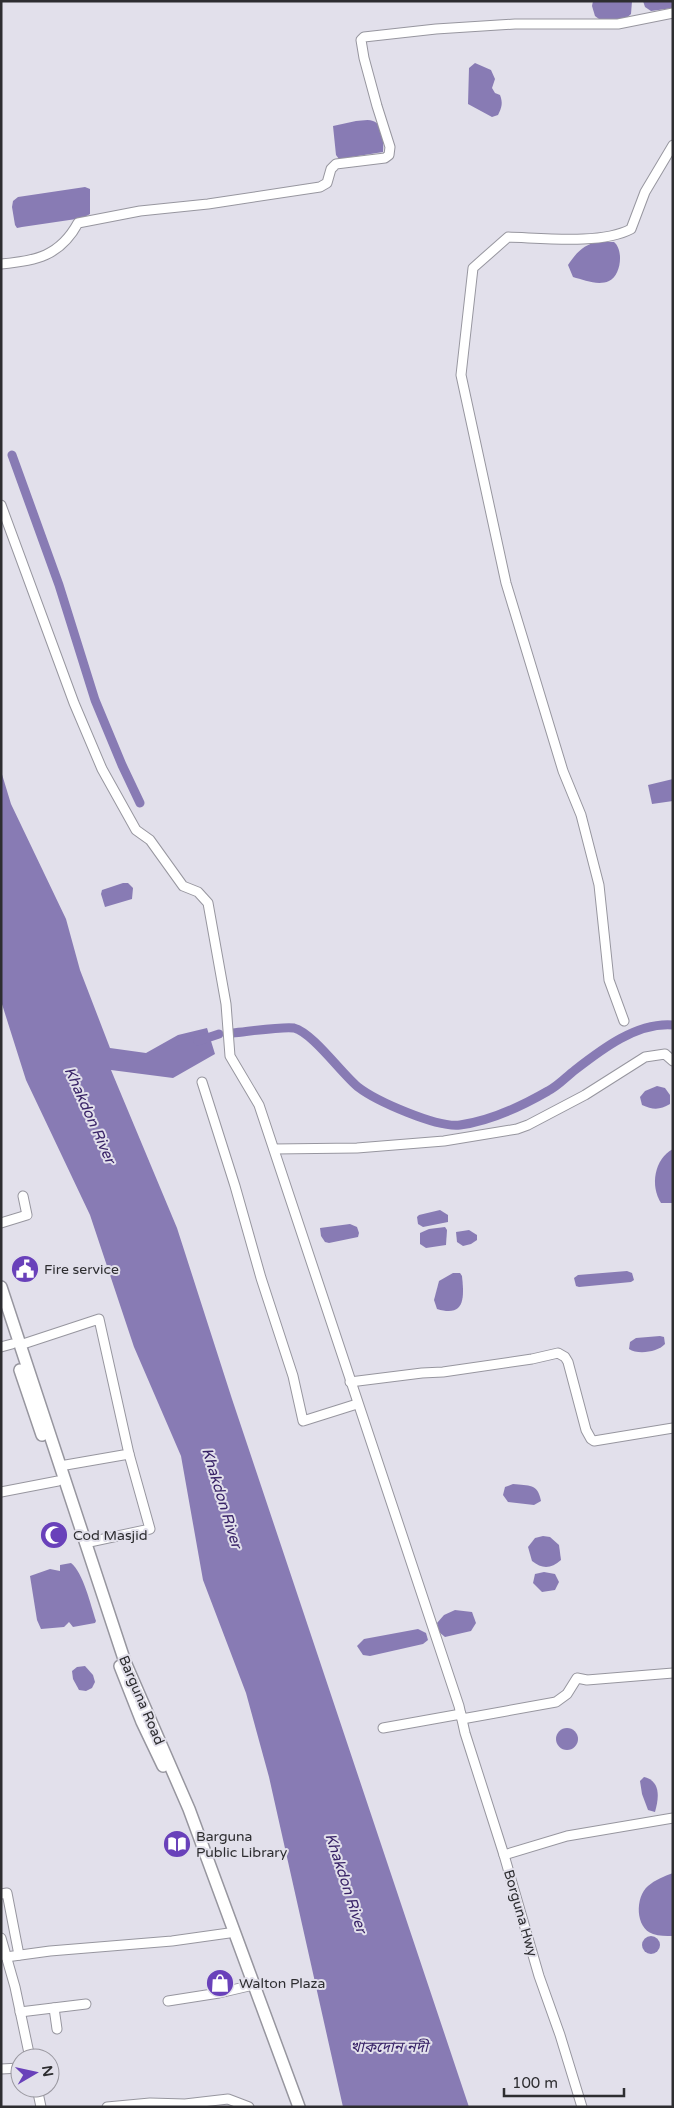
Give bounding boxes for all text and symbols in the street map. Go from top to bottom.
water label: Khakdon River [61,1064,120,1168]
public building icon: Fire service [10,1254,40,1284]
place label: Fire service [44,1261,119,1278]
water label: Khakdon River [198,1446,246,1552]
mosque icon: Cod Masjid [39,1520,69,1550]
place label: Cod Masjid [73,1527,147,1544]
street label: Barguna Road [115,1653,168,1747]
place label: Barguna Public Library [196,1828,288,1861]
library icon: Barguna Public Library [162,1829,192,1859]
water label: Khakdon River [321,1831,371,1937]
street label: Borguna Hwy [500,1868,541,1959]
shop icon: Walton Plaza [205,1968,235,1998]
place label: Walton Plaza [239,1975,325,1992]
water label: খাকদোন নদী [350,2038,431,2056]
north arrow [10,2048,60,2098]
text: N [38,2064,57,2078]
scale bar [504,2066,624,2098]
text: 100 m [512,2074,558,2092]

